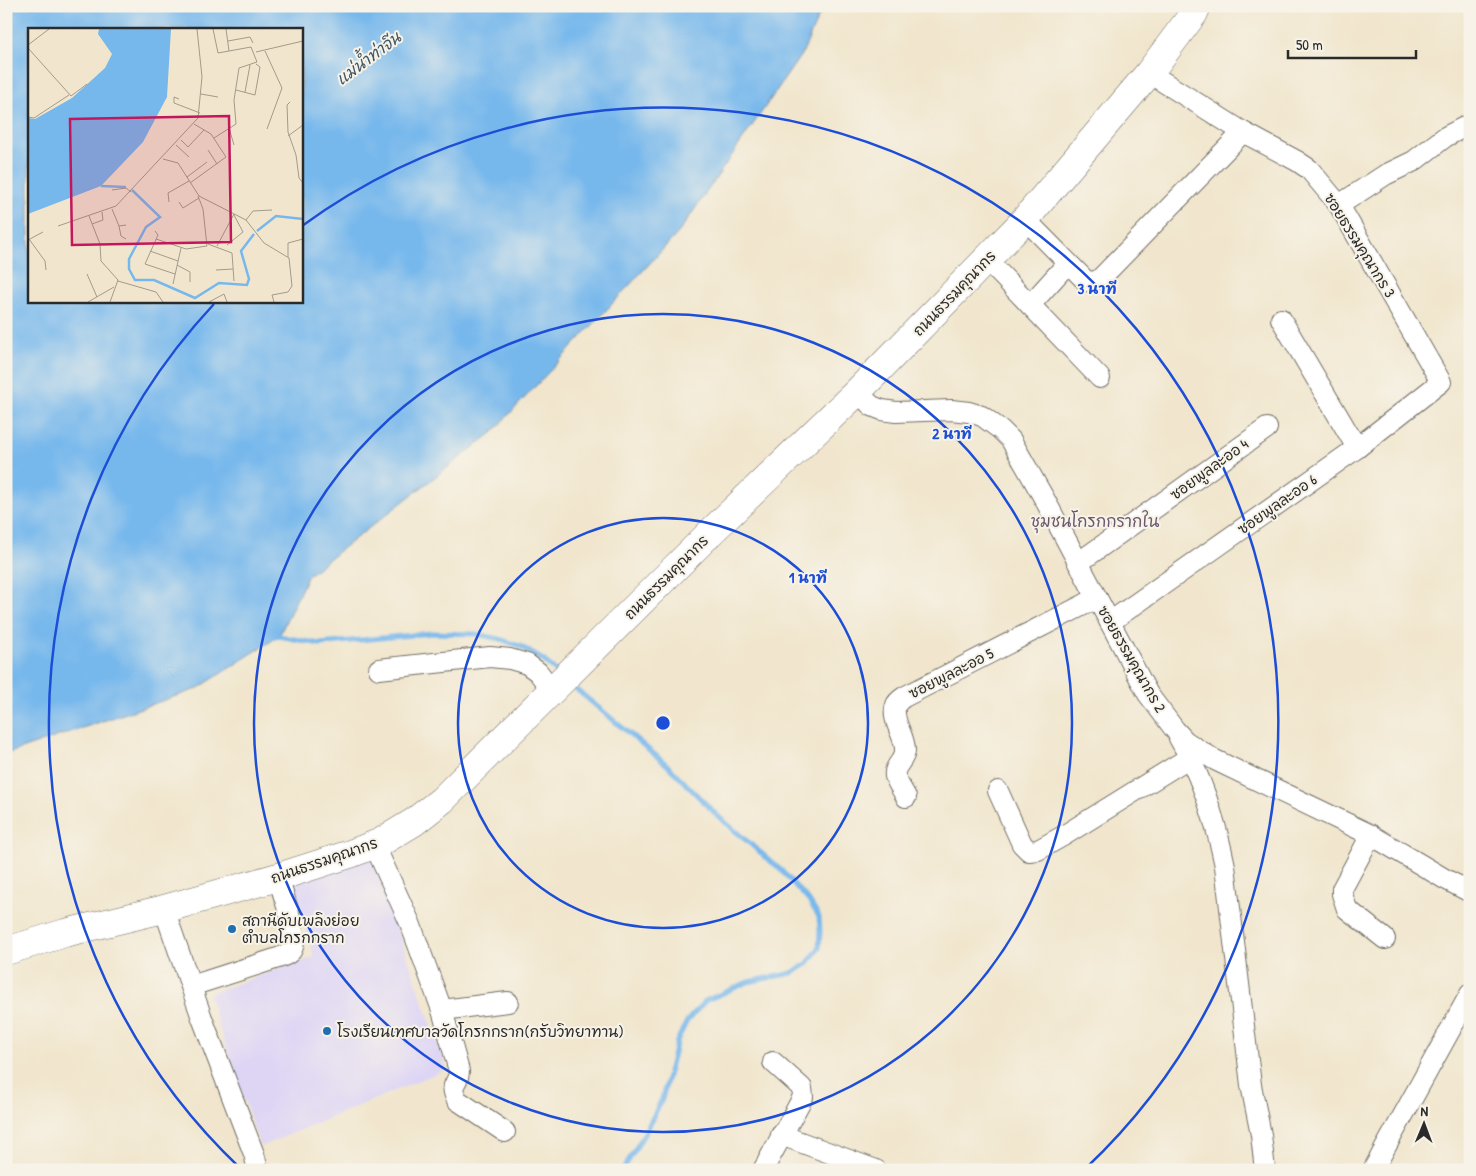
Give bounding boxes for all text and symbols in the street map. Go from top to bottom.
water label: แม่น้ำท่าจีน [329,23,406,90]
inset map [28,28,302,302]
scale bar [1288,28,1416,60]
text: 50 m [1296,34,1323,55]
street label: ซอยธรรมคุณากร 3 [1319,189,1401,302]
street label: ถนนธรรมคุณากร [908,245,1001,341]
text: 3 นาที [1077,278,1117,299]
text: 2 นาที [932,423,972,444]
street label: ซอยพูลละออ 4 [1166,433,1253,505]
street label: ซอยพูลละออ 6 [1233,469,1321,540]
district label: ชุมชนโกรกกรากใน [1031,510,1160,534]
street label: ถนนธรรมคุณากร [619,530,714,625]
text: 1 นาที [789,567,827,588]
street label: ซอยธรรมคุณากร 2 [1092,602,1171,717]
street label: ซอยพูลละออ 5 [905,642,998,704]
centre of rings [654,714,672,732]
street label: ถนนธรรมคุณากร [268,832,381,889]
place label: สถานีดับเพลิงย่อย ตำบลโกรกกราก [242,910,360,948]
marker: สถานีดับเพลิงย่อย ตำบลโกรกกราก [226,923,238,935]
place label: โรงเรียนเทศบาลวัดโกรกกราก(กรับวิทยาทาน) [337,1021,624,1042]
marker: โรงเรียนเทศบาลวัดโกรกกราก(กรับวิทยาทาน) [321,1025,333,1037]
north arrow [1398,1098,1448,1148]
text: N [1420,1101,1429,1120]

